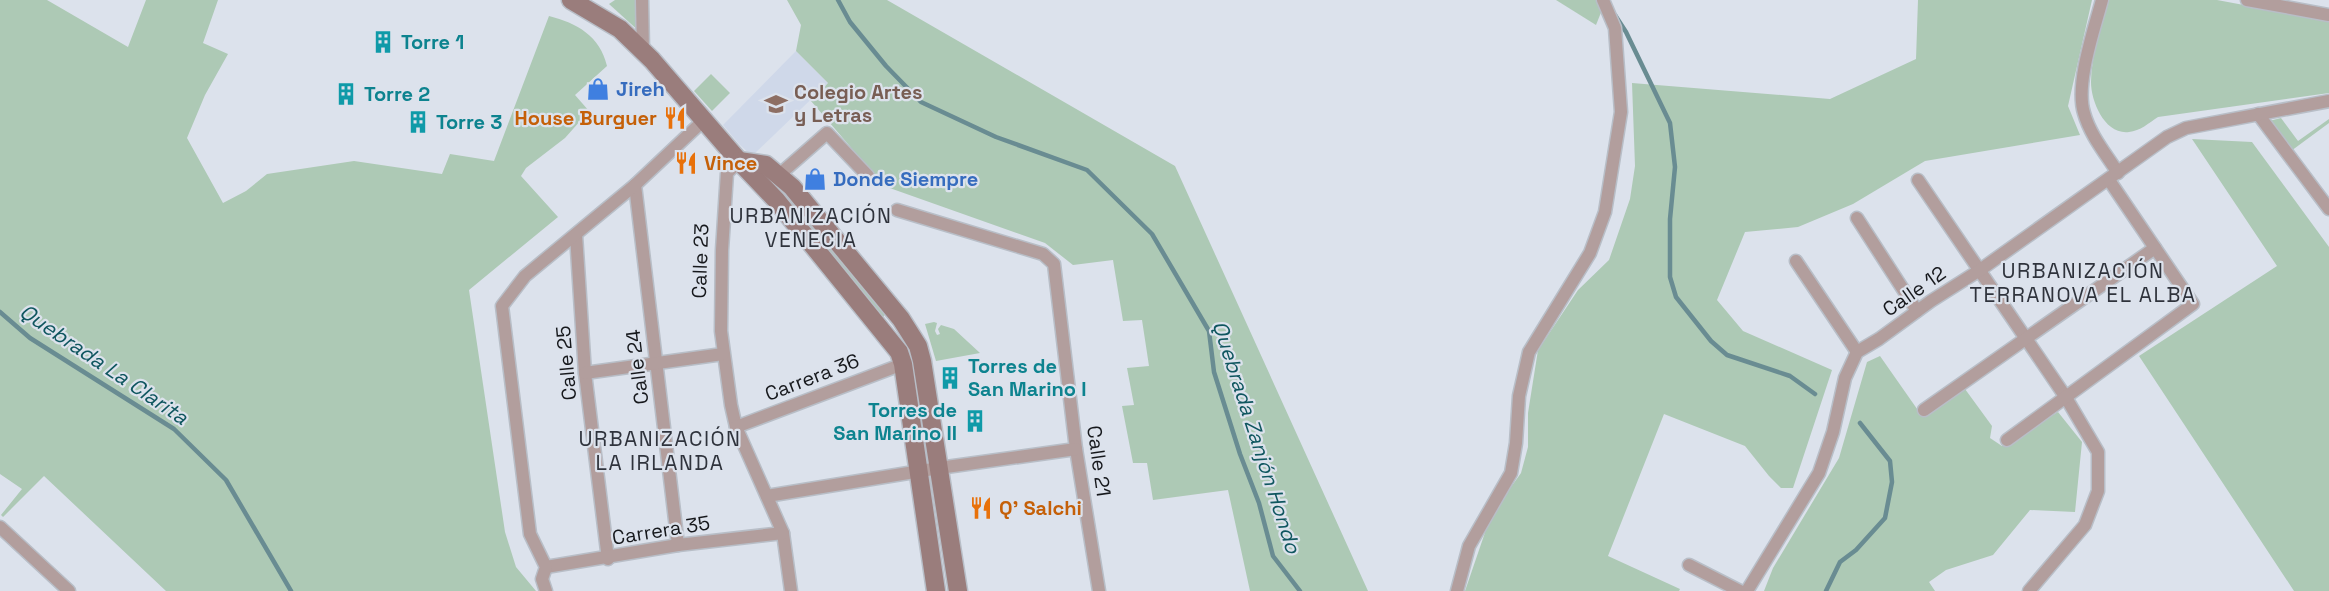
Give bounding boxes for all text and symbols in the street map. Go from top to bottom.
building icon: Torre 1 [370,29,396,55]
place label: Torre 1 [401,29,464,55]
shop icon: Jireh [585,76,611,102]
place label: Jireh [616,76,665,102]
place label: Colegio Artes y Letras [794,79,923,128]
building icon: Torre 2 [333,81,359,107]
place label: Torre 2 [364,81,430,107]
school or university icon: Colegio Artes y Letras [763,91,789,117]
place label: House Burguer [515,105,657,131]
restaurant icon: House Burguer [662,105,688,131]
building icon: Torre 3 [405,109,431,135]
place label: Torre 3 [436,109,502,135]
restaurant icon: Vince [673,150,699,176]
place label: Vince [704,150,757,176]
shop icon: Donde Siempre [802,166,828,192]
place label: Donde Siempre [833,166,978,192]
district label: URBANIZACIÓN VENECIA [729,202,893,253]
street label: Calle 23 [686,223,714,299]
district label: URBANIZACIÓN TERRANOVA EL ALBA [1970,257,2196,308]
street label: Calle 12 [1877,260,1951,322]
water label: Quebrada La Clarita [15,298,194,431]
water label: Quebrada Zanjón Hondo [1207,317,1308,558]
street label: Calle 25 [550,324,582,402]
street label: Calle 24 [620,328,654,406]
street label: Carrera 36 [761,347,863,407]
place label: Torres de San Marino I [968,353,1086,402]
building icon: Torres de San Marino I [937,365,963,391]
place label: Torres de San Marino II [833,397,957,446]
building icon: Torres de San Marino II [962,408,988,434]
street label: Calle 21 [1081,424,1117,498]
district label: URBANIZACIÓN LA IRLANDA [578,425,742,476]
restaurant icon: Q' Salchi [968,495,994,521]
place label: Q' Salchi [999,495,1082,521]
street label: Carrera 35 [610,509,712,551]

